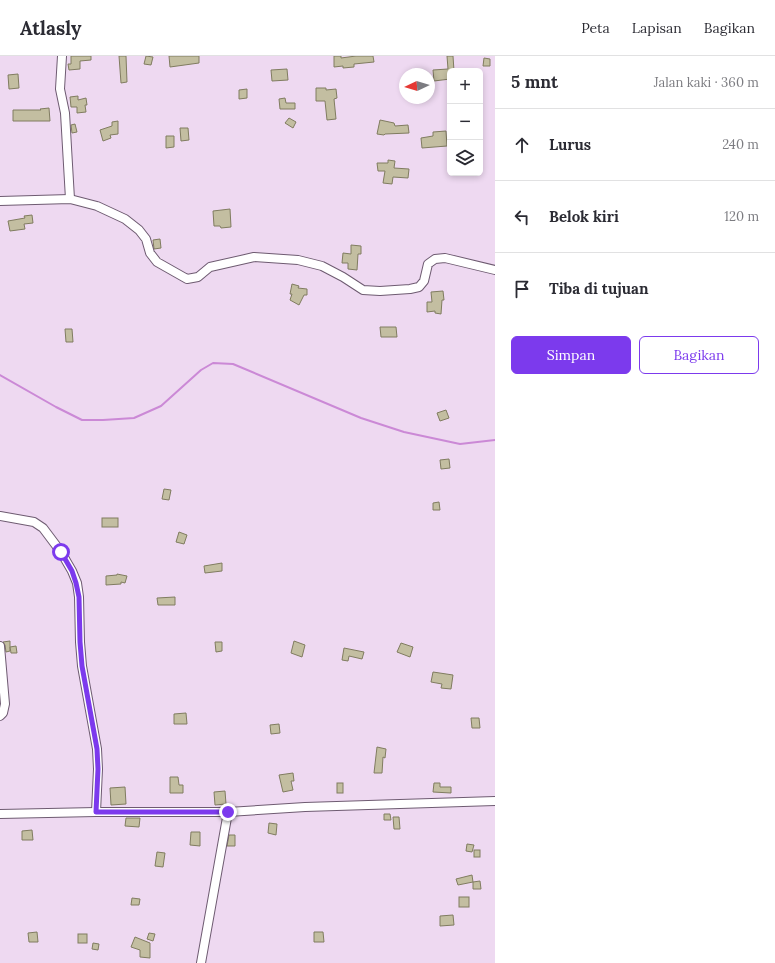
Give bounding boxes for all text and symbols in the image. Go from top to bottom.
text: Atlasly [20,16,81,40]
text: Peta [581,19,610,37]
text: Lapisan [632,19,682,37]
text: Bagikan [704,19,755,37]
north arrow [399,68,435,104]
map controls [447,68,483,176]
button: + [447,68,483,104]
text: 5 mnt [511,71,558,93]
text: Jalan kaki · 360 m [654,74,759,91]
button: − [447,104,483,140]
icon: ahead [511,134,533,156]
text: Lurus [549,135,591,154]
text: 240 m [722,136,759,153]
button: layers [447,140,483,176]
icon: left [511,206,533,228]
text: Belok kiri [549,207,619,226]
text: 120 m [724,208,759,225]
icon: arrive [511,278,533,300]
text: Tiba di tujuan [549,279,648,298]
button: Simpan [511,336,631,374]
button: Bagikan [639,336,759,374]
route start [52,543,70,561]
route end [219,803,237,821]

